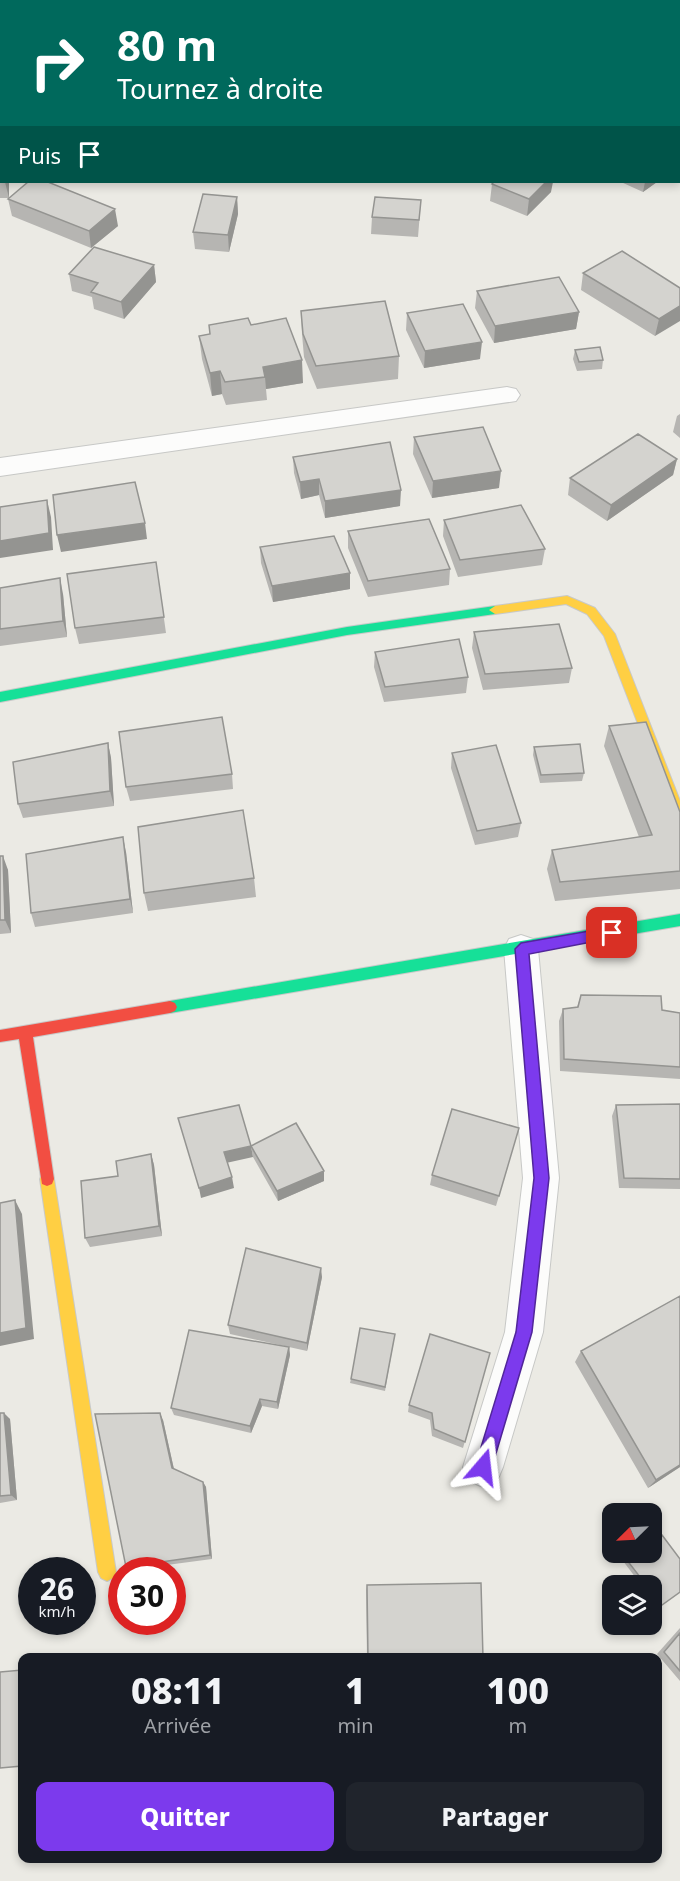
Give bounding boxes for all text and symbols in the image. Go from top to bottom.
text: 80 m [117,16,217,73]
icon: right [18,24,96,102]
text: Tournez à droite [117,70,323,107]
icon: arrive [73,138,106,171]
text: Puis [18,140,61,170]
pin [586,907,637,958]
icon: arrive [595,916,628,949]
position arrow [451,1435,515,1499]
north arrow [602,1503,662,1563]
map controls [602,1503,662,1635]
speed limit sign: 30 [108,1557,186,1635]
text: 26 [40,1568,74,1609]
button: layers [602,1575,662,1635]
text: km/h [39,1601,75,1621]
text: 08:11 [131,1666,224,1715]
text: 1 [345,1666,366,1715]
text: 100 [487,1666,549,1715]
text: Arrivée [144,1712,211,1739]
text: min [337,1712,374,1739]
text: m [508,1712,527,1739]
button: Quitter [36,1782,334,1851]
button: Partager [346,1782,644,1851]

